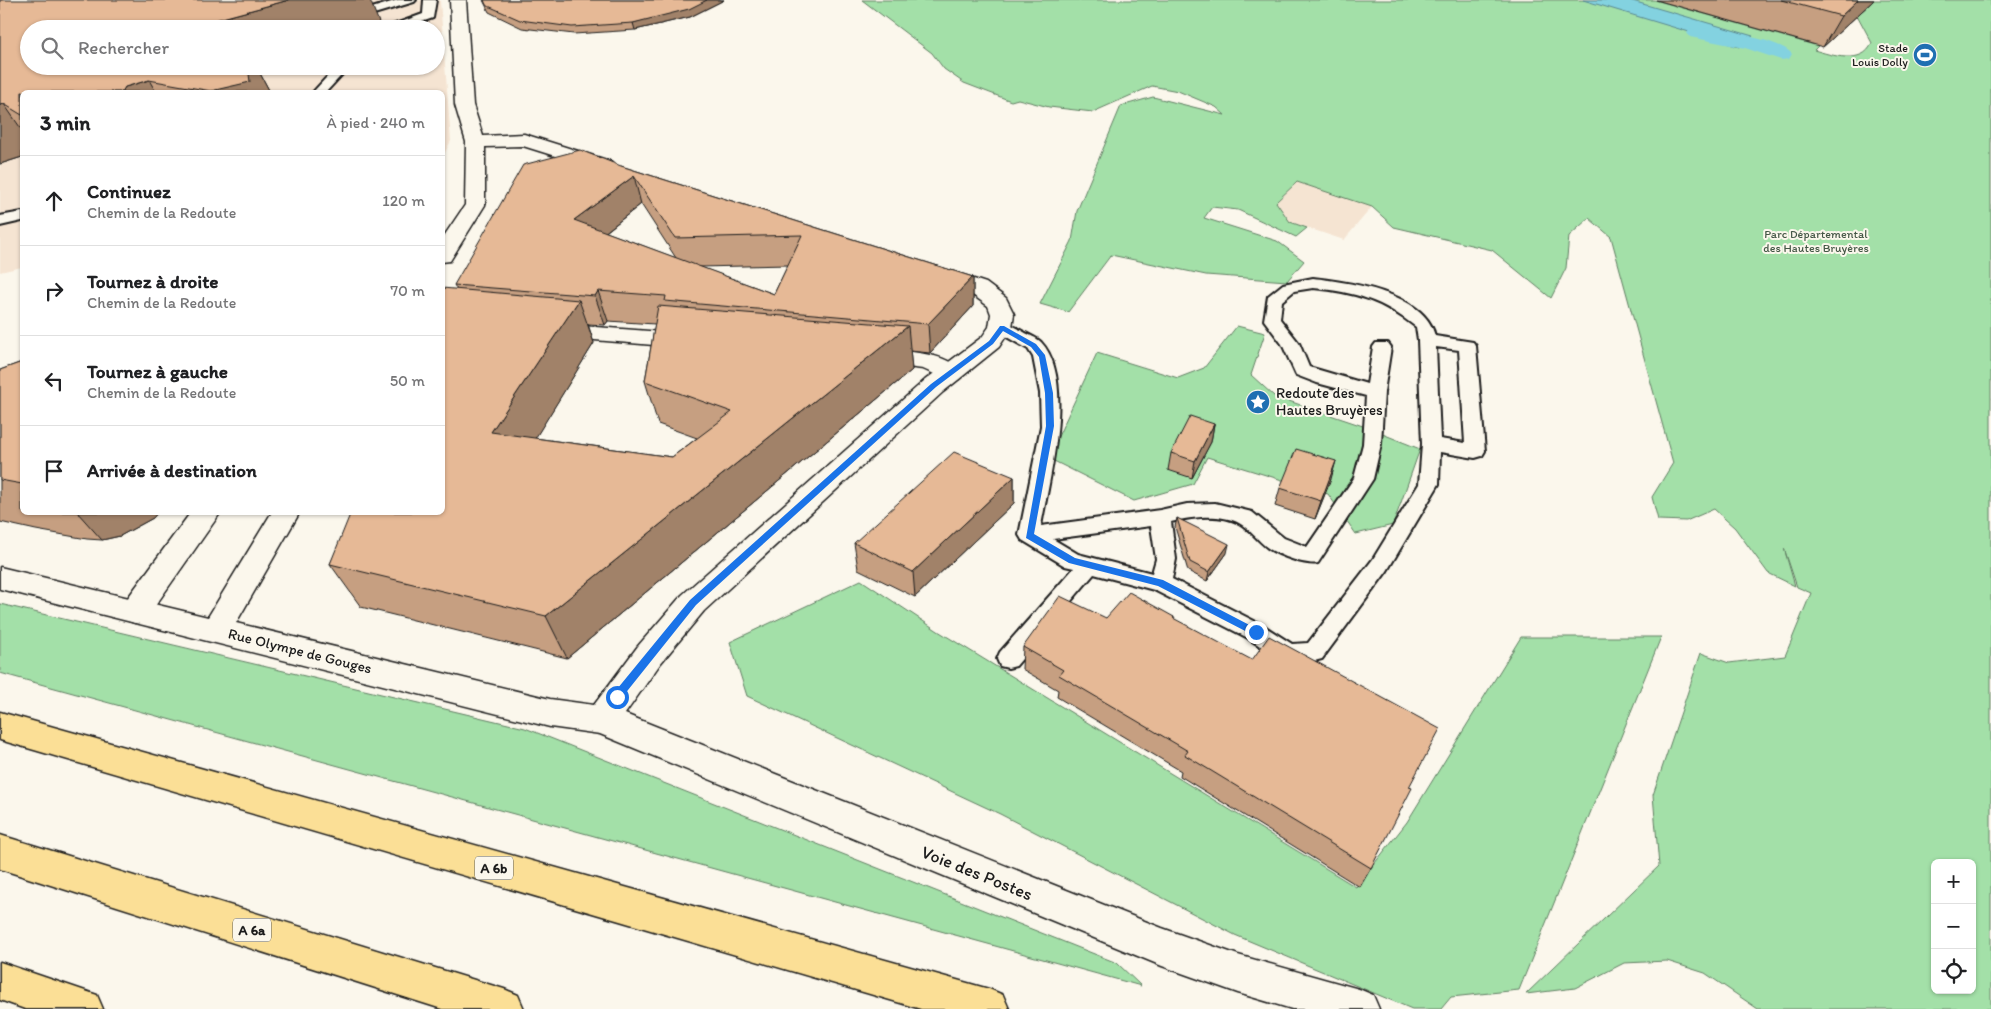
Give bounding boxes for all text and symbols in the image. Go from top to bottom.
search box [20,20,445,75]
icon: search [38,34,66,62]
text: Rechercher [78,36,169,59]
place label: Stade Louis Dolly [1852,41,1908,69]
sports icon: Stade Louis Dolly [1912,42,1938,68]
text: 3 min [40,110,90,135]
text: À pied · 240 m [326,113,425,132]
text: Continuez [87,180,171,203]
icon: ahead [40,187,68,215]
text: 120 m [382,191,425,210]
text: Chemin de la Redoute [87,203,236,222]
park label: Parc Départemental des Hautes Bruyères [1763,227,1869,255]
text: Tournez à droite [87,270,219,293]
icon: right [40,277,68,305]
text: 70 m [390,281,425,300]
text: Chemin de la Redoute [87,293,236,312]
text: Tournez à gauche [87,360,228,383]
icon: left [40,367,68,395]
text: 50 m [390,371,425,390]
text: Chemin de la Redoute [87,383,236,402]
place label: Redoute des Hautes Bruyères [1276,384,1383,419]
place icon: Redoute des Hautes Bruyères [1245,389,1271,415]
icon: arrive [40,457,68,485]
text: Arrivée à destination [87,459,257,482]
route end [1245,621,1268,644]
street label: Rue Olympe de Gouges [226,624,374,678]
route start [606,686,629,709]
street label: Voie des Postes [918,841,1036,905]
road number: A 6b [475,856,513,880]
map controls [1931,859,1976,994]
button: + [1931,859,1976,904]
button: − [1931,904,1976,949]
road number: A 6a [233,918,271,942]
button: locate [1931,949,1976,994]

